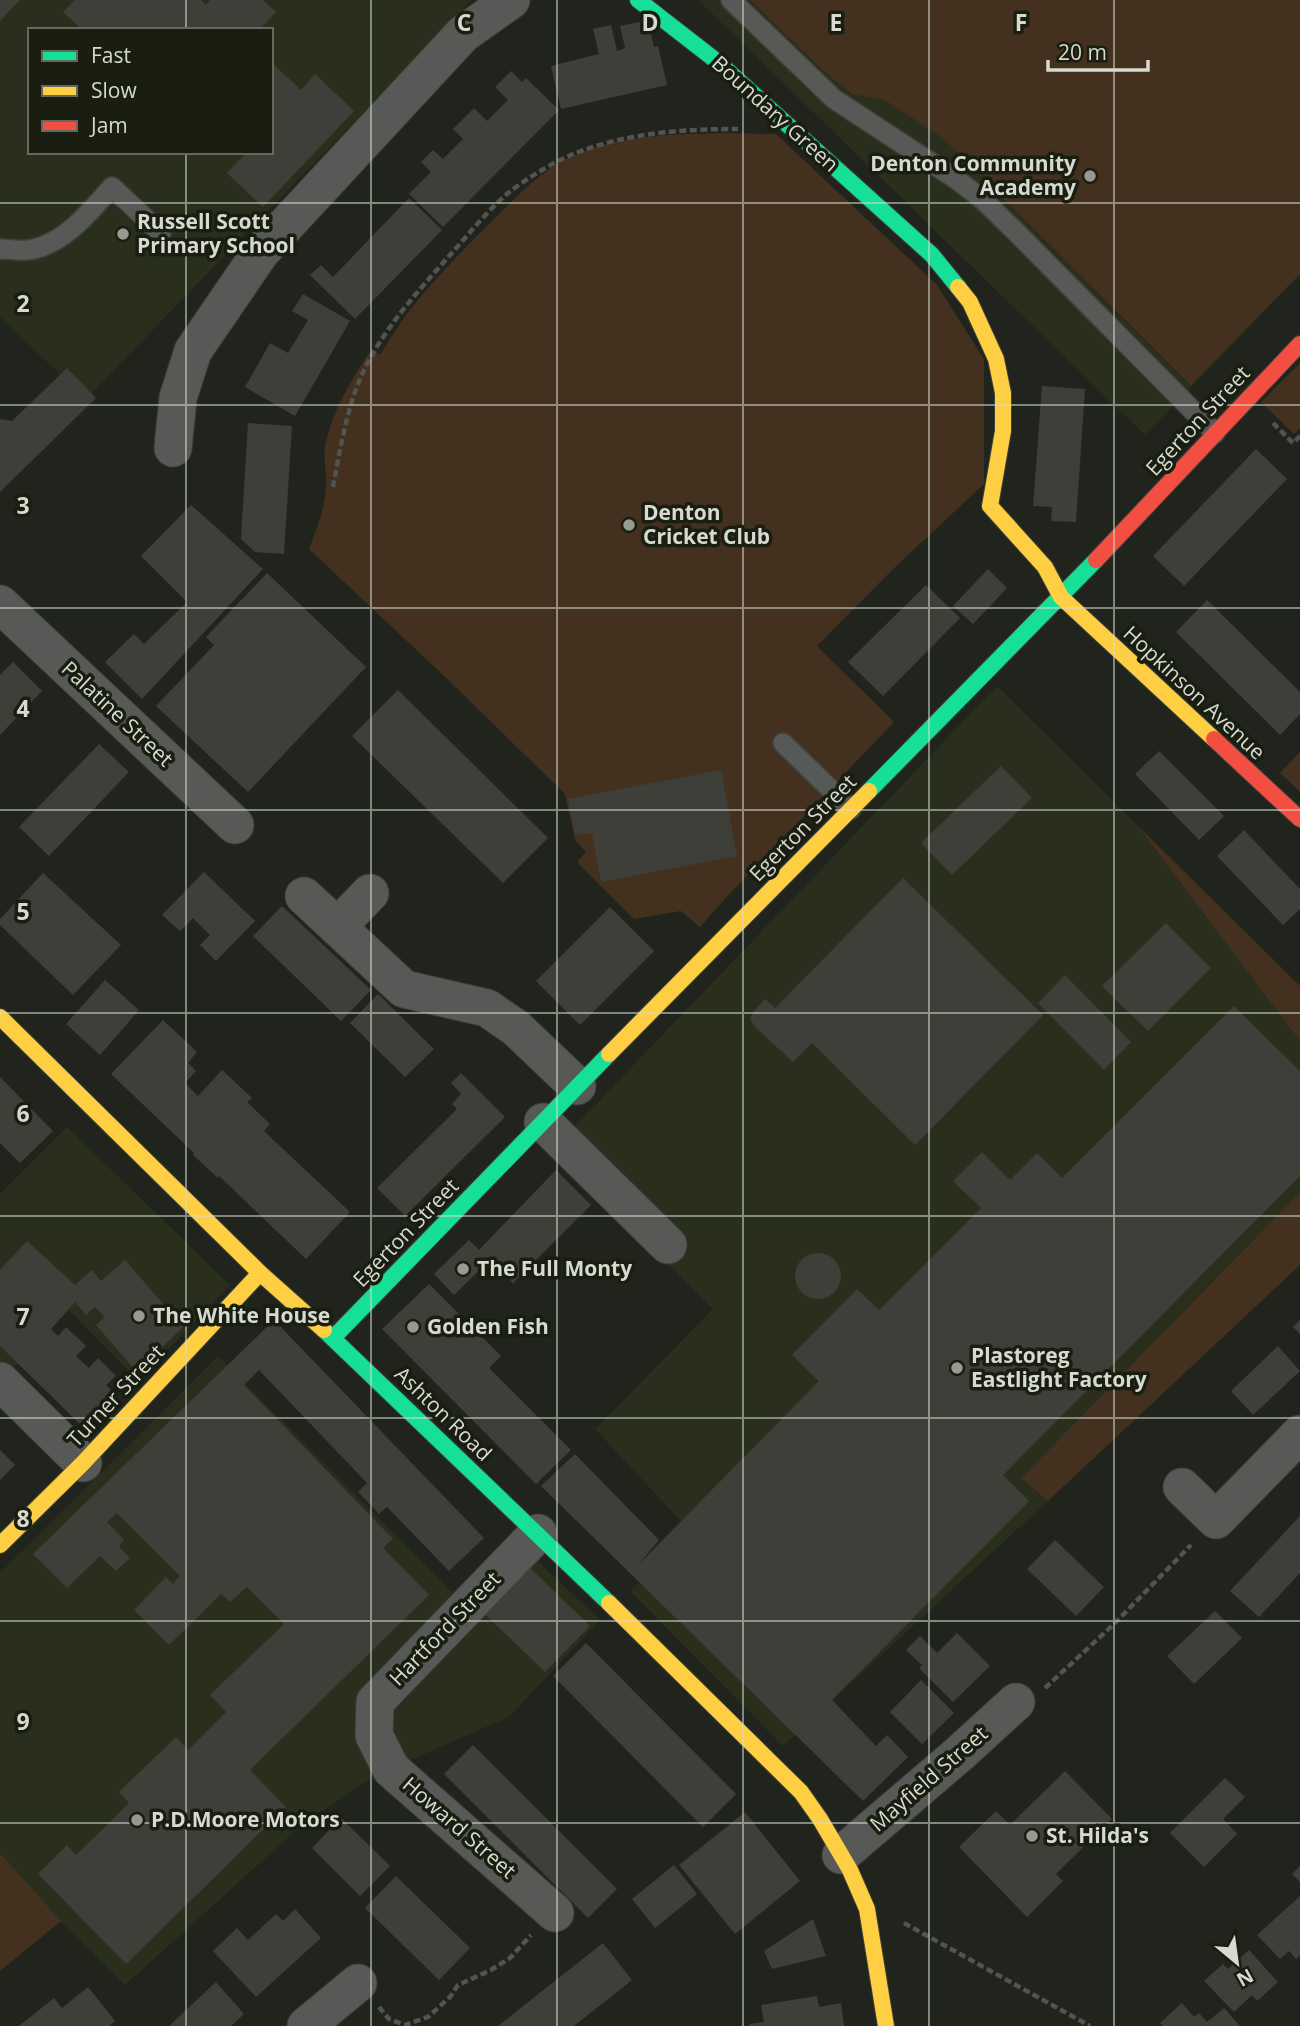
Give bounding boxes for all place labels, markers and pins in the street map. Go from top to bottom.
place label: Denton Community Academy [870,149,1076,201]
marker: Denton Community Academy [1082,168,1098,184]
place label: Russell Scott Primary School [137,207,295,259]
marker: Russell Scott Primary School [115,226,131,242]
place label: Denton Cricket Club [643,498,770,550]
marker: Denton Cricket Club [621,517,637,533]
place label: The Full Monty [477,1254,632,1282]
marker: The Full Monty [455,1261,471,1277]
place label: The White House [153,1301,330,1329]
marker: The White House [131,1308,147,1324]
place label: Golden Fish [427,1312,549,1340]
marker: Golden Fish [405,1319,421,1335]
place label: Plastoreg Eastlight Factory [971,1341,1147,1393]
marker: Plastoreg Eastlight Factory [949,1360,965,1376]
place label: P.D.Moore Motors [151,1805,340,1833]
marker: P.D.Moore Motors [129,1812,145,1828]
place label: St. Hilda's [1046,1821,1149,1849]
marker: St. Hilda's [1024,1828,1040,1844]

